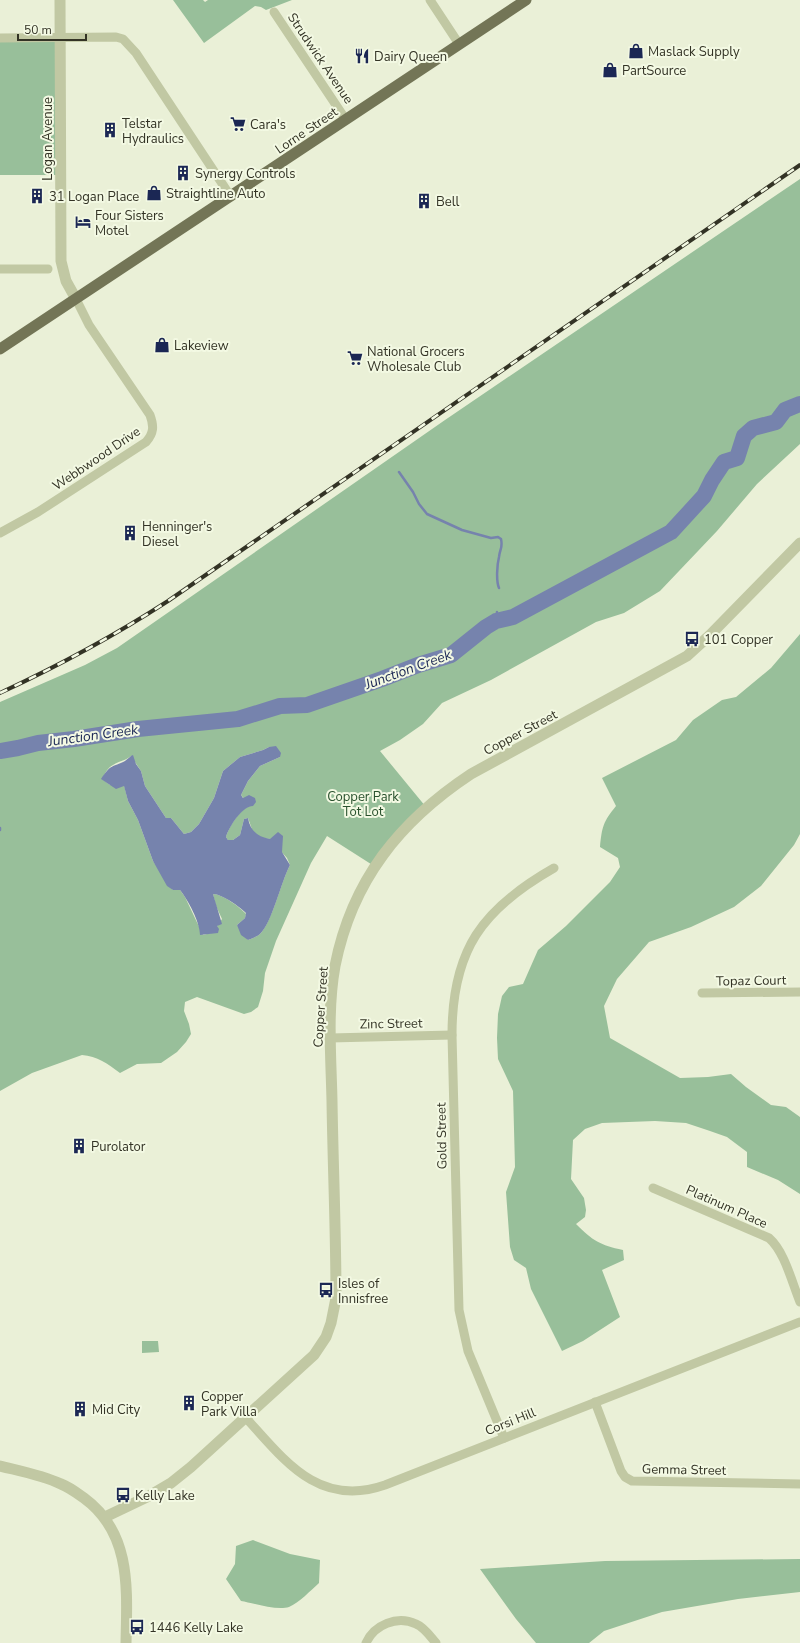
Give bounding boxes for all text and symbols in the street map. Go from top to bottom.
street label: Strudwick Avenue [283,10,357,108]
scale bar [18,16,86,42]
text: 50 m [24,22,52,38]
shop icon: Maslack Supply [627,42,645,60]
place label: Maslack Supply [648,43,740,61]
restaurant icon: Dairy Queen [353,47,371,65]
place label: Dairy Queen [374,48,447,66]
shop icon: PartSource [601,61,619,79]
place label: PartSource [622,62,686,80]
street label: Logan Avenue [39,97,57,181]
street label: Lorne Street [272,103,342,158]
place label: Telstar Hydraulics [122,115,184,148]
supermarket icon: Cara's [229,115,247,133]
place label: Cara's [250,116,286,134]
building icon: Telstar Hydraulics [101,121,119,139]
building icon: Synergy Controls [174,164,192,182]
place label: Synergy Controls [195,165,295,183]
shop icon: Straightline Auto [145,184,163,202]
place label: Straightline Auto [166,185,266,203]
building icon: 31 Logan Place [28,187,46,205]
place label: 31 Logan Place [49,188,139,206]
building icon: Bell [415,192,433,210]
place label: Bell [436,193,460,211]
place label: Four Sisters Motel [95,207,164,240]
hotel icon: Four Sisters Motel [74,213,92,231]
shop icon: Lakeview [153,336,171,354]
place label: Lakeview [174,337,229,355]
place label: National Grocers Wholesale Club [367,343,465,376]
supermarket icon: National Grocers Wholesale Club [346,349,364,367]
street label: Webbwood Drive [49,423,144,495]
place label: Henninger's Diesel [142,518,212,551]
building icon: Henninger's Diesel [121,524,139,542]
bus stop icon: 101 Copper [683,630,701,648]
place label: 101 Copper [704,631,773,649]
water label: Junction Creek [361,645,455,694]
street label: Copper Street [480,706,561,760]
water label: Junction Creek [46,720,140,751]
park label: Copper Park Tot Lot [327,788,399,821]
street label: Copper Street [309,966,333,1048]
street label: Topaz Court [716,971,787,991]
street label: Zinc Street [359,1014,423,1034]
street label: Gold Street [432,1102,452,1170]
building icon: Purolator [70,1137,88,1155]
place label: Purolator [91,1138,146,1156]
street label: Platinum Place [683,1181,770,1233]
place label: Isles of Innisfree [338,1275,388,1308]
bus stop icon: Isles of Innisfree [317,1281,335,1299]
place label: Copper Park Villa [201,1388,257,1421]
building icon: Copper Park Villa [180,1394,198,1412]
building icon: Mid City [71,1400,89,1418]
place label: Mid City [92,1401,140,1419]
street label: Corsi Hill [482,1404,539,1440]
street label: Gemma Street [642,1460,727,1480]
bus stop icon: Kelly Lake [114,1486,132,1504]
place label: Kelly Lake [135,1487,195,1505]
bus stop icon: 1446 Kelly Lake [128,1618,146,1636]
place label: 1446 Kelly Lake [149,1619,243,1637]

